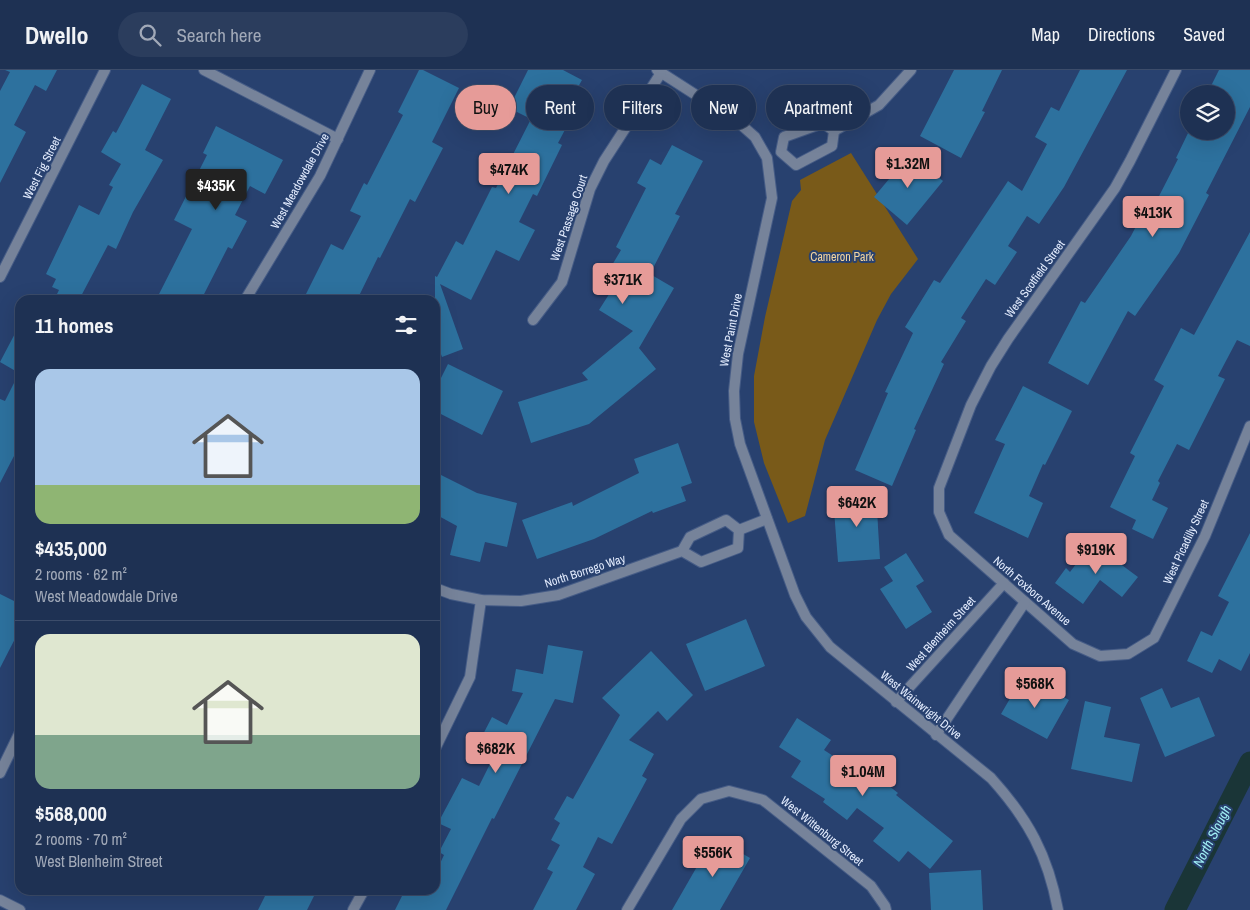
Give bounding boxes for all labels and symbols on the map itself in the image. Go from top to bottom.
street label: West Meadowdale Drive [267,130,333,232]
street label: West Fig Street [19,134,65,202]
pin: $1.32M [867,146,949,189]
pin: $474K [474,152,544,195]
pin: $435K [181,168,251,211]
street label: West Passage Court [547,173,591,263]
pin: $413K [1118,196,1188,238]
street label: West Scotfield Street [1001,237,1069,321]
park label: Cameron Park [810,249,874,265]
pin: $371K [588,262,658,305]
street label: West Paint Drive [716,292,746,368]
pin: $642K [822,486,892,528]
street label: West Picadilly Street [1159,497,1213,587]
pin: $919K [1061,532,1131,575]
street label: North Borrego Way [543,550,627,592]
street label: North Foxboro Avenue [990,553,1074,629]
street label: West Blenheim Street [903,593,979,675]
pin: $568K [1000,666,1070,709]
street label: West Wainwright Drive [877,667,965,743]
pin: $682K [461,732,531,774]
pin: $1.04M [822,754,904,797]
street label: West Wittenburg Street [777,793,867,870]
water label: North Slough [1189,802,1235,870]
pin: $556K [678,836,748,878]

